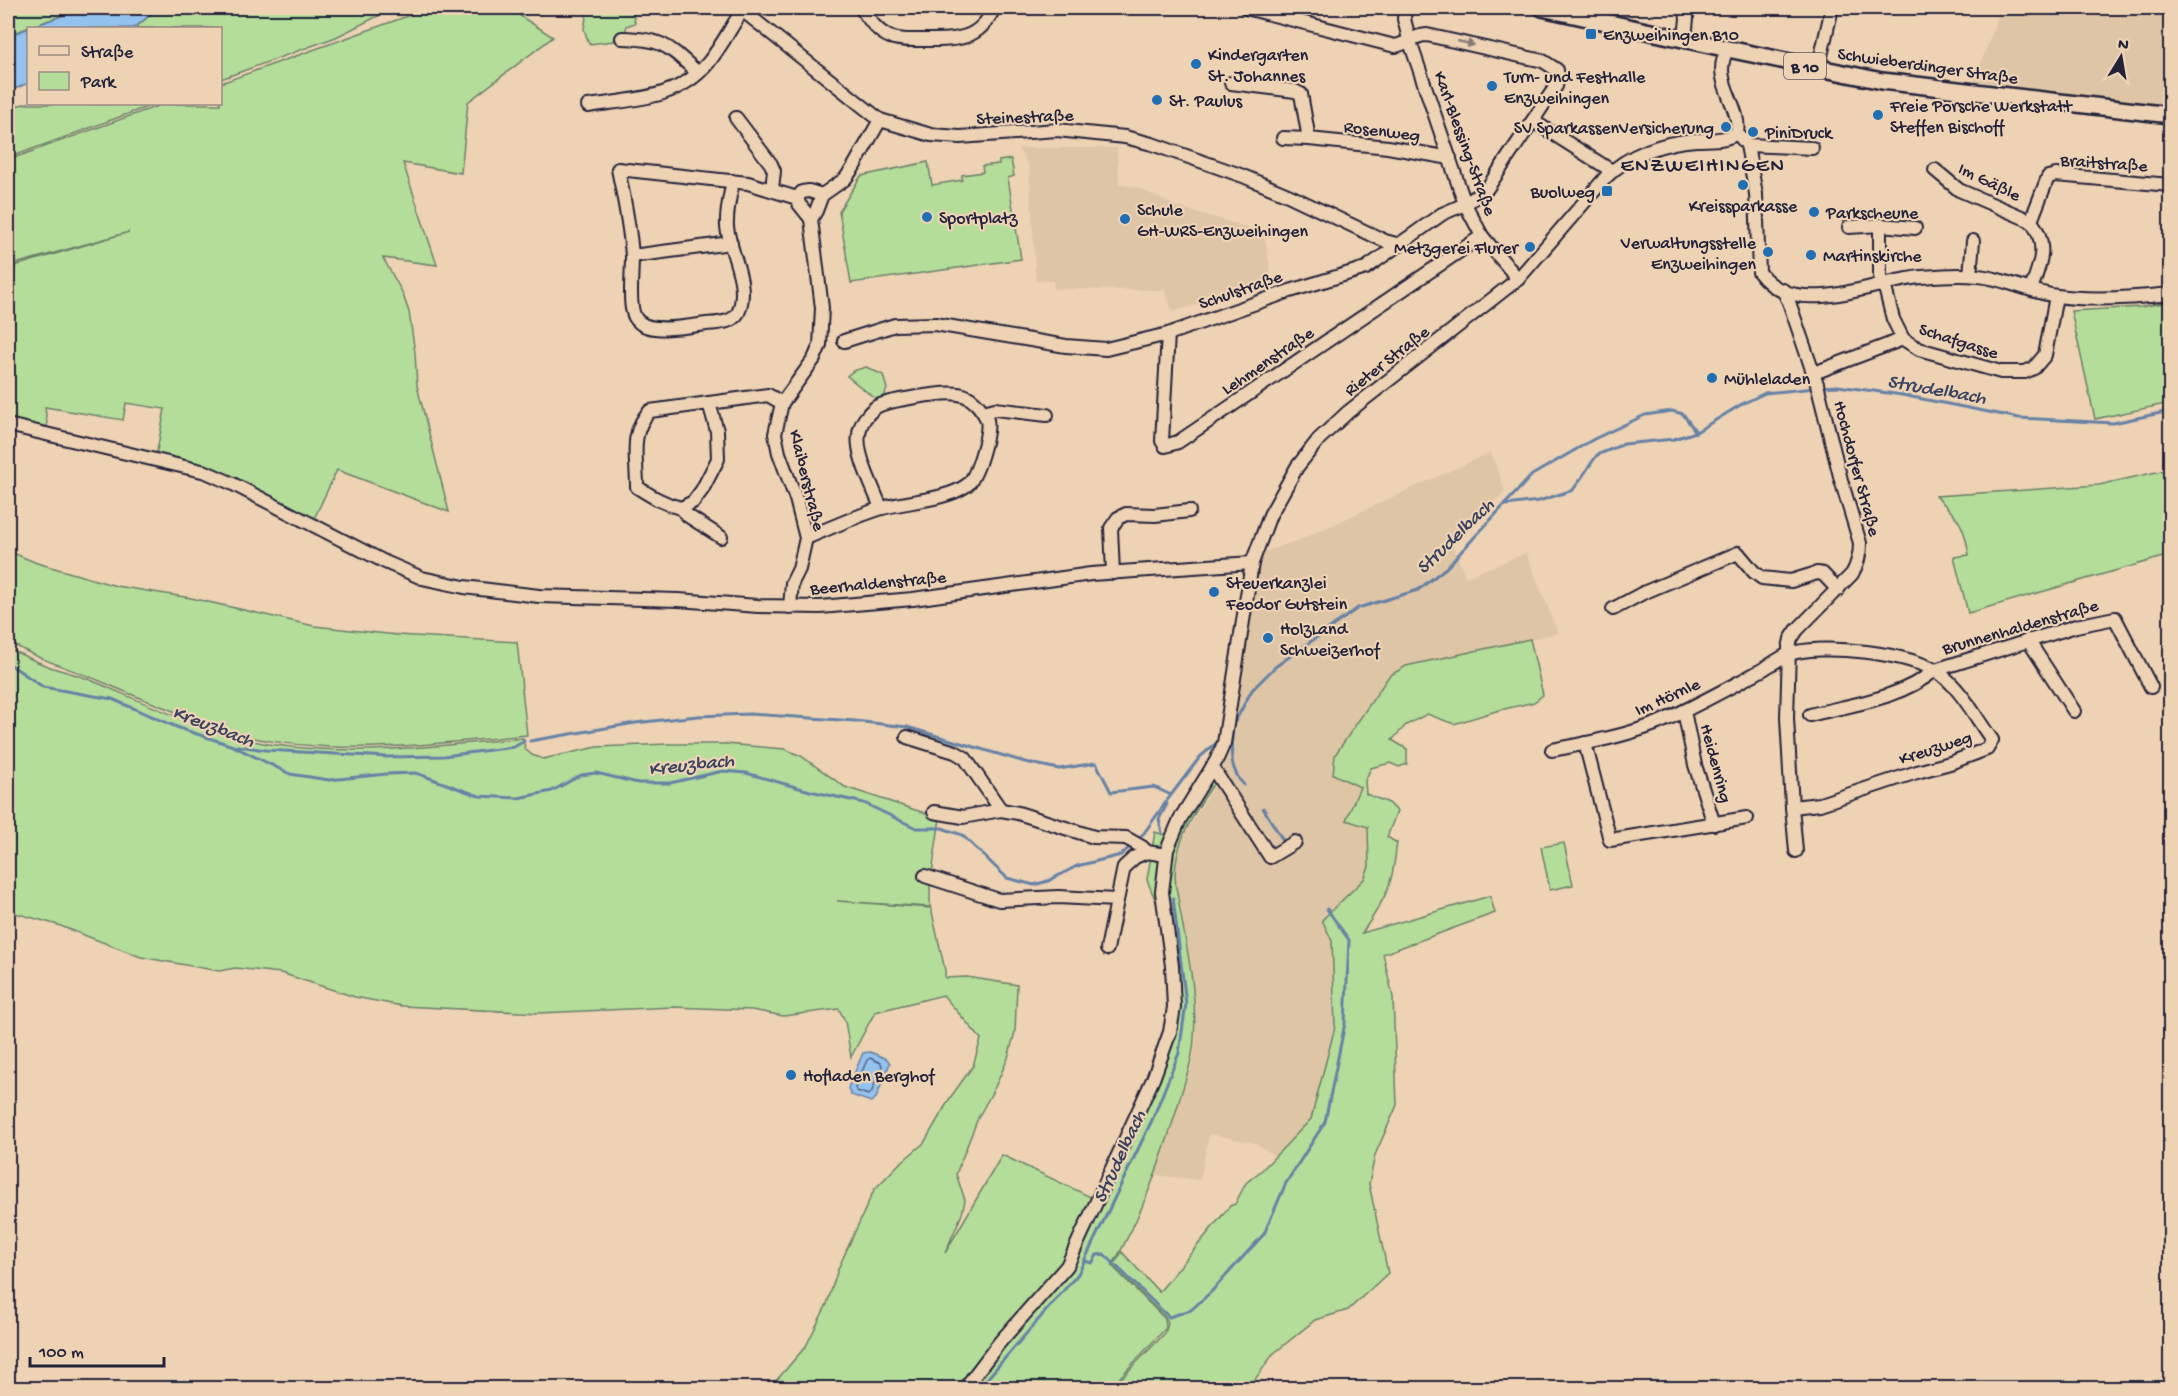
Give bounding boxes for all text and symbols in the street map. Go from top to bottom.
place label: Enzweihingen B10 [1603,26,1739,47]
legend [27,27,222,105]
marker: Enzweihingen B10 [1584,27,1598,41]
north arrow [2091,27,2151,87]
text: N [2116,35,2131,56]
one-way arrow [1457,39,1475,49]
text: Straße [81,43,134,64]
street label: Schwieberdinger Straße [1836,44,2020,91]
place label: Kindergarten St. Johannes [1208,46,1309,88]
road number: B 10 [1784,53,1826,79]
marker: Kindergarten St. Johannes [1189,57,1203,71]
place label: Turn- und Festhalle Enzweihingen [1503,68,1646,110]
street label: Karl-Blessing-Straße [1428,69,1500,220]
text: Park [80,73,117,94]
marker: Turn- und Festhalle Enzweihingen [1485,79,1499,93]
place label: St. Paulus [1169,92,1243,113]
marker: St. Paulus [1150,93,1164,107]
place label: Freie Porsche Werkstatt Steffen Bischoff [1889,97,2073,139]
street label: Steinestraße [976,106,1075,131]
marker: Freie Porsche Werkstatt Steffen Bischoff [1871,108,1885,122]
street label: Rosenweg [1342,117,1421,148]
place label: SV SparkassenVersicherung [1514,119,1714,140]
marker: SV SparkassenVersicherung [1719,120,1733,134]
place label: PiniDruck [1764,124,1834,145]
marker: PiniDruck [1746,125,1760,139]
street label: Braitstraße [2059,151,2149,178]
district label: ENZWEIHINGEN [1620,155,1786,180]
street label: Im Gäßle [1954,159,2024,208]
marker: Kreissparkasse [1736,178,1750,192]
place label: Buolweg [1530,183,1595,204]
marker: Buolweg [1600,184,1614,198]
place label: Kreissparkasse [1689,197,1798,218]
place label: Schule GH-WRS-Enzweihingen [1137,201,1309,243]
place label: Parkscheune [1825,204,1919,225]
marker: Parkscheune [1807,205,1821,219]
place label: Sportplatz [939,209,1018,230]
marker: Sportplatz [920,210,934,224]
marker: Schule GH-WRS-Enzweihingen [1118,212,1132,226]
place label: Verwaltungsstelle Enzweihingen [1620,234,1757,276]
place label: Metzgerei Flurer [1394,239,1520,260]
marker: Metzgerei Flurer [1523,240,1537,254]
marker: Verwaltungsstelle Enzweihingen [1761,245,1775,259]
place label: Martinskirche [1823,247,1922,268]
marker: Martinskirche [1804,248,1818,262]
street label: Schulstraße [1196,267,1286,315]
street label: Schafgasse [1916,320,2001,365]
street label: Rieter Straße [1341,322,1435,402]
street label: Lehmenstraße [1218,323,1319,401]
place label: Mühleladen [1724,370,1811,391]
marker: Mühleladen [1705,371,1719,385]
water label: Strudelbach [1885,371,1988,411]
street label: Hochdorfer Straße [1827,399,1884,539]
street label: Klaiberstraße [783,428,828,534]
water label: Strudelbach [1413,494,1500,580]
street label: Beerhaldenstraße [808,568,948,601]
place label: Steuerkanzlei Feodor Gutstein [1225,574,1348,616]
marker: Steuerkanzlei Feodor Gutstein [1207,585,1221,599]
street label: Brunnenhaldenstraße [1939,596,2102,661]
place label: HolzLand Schweizerhof [1280,620,1381,662]
marker: HolzLand Schweizerhof [1261,631,1275,645]
street label: Im Hörnle [1632,674,1705,722]
water label: Kreuzbach [169,702,257,754]
street label: Heidenring [1694,722,1735,805]
street label: Kreuzweg [1897,728,1975,771]
water label: Kreuzbach [647,751,735,782]
place label: Hofladen Berghof [803,1067,936,1088]
marker: Hofladen Berghof [784,1068,798,1082]
water label: Strudelbach [1090,1107,1153,1207]
scale bar [30,1330,164,1368]
text: 100 m [38,1343,84,1364]

